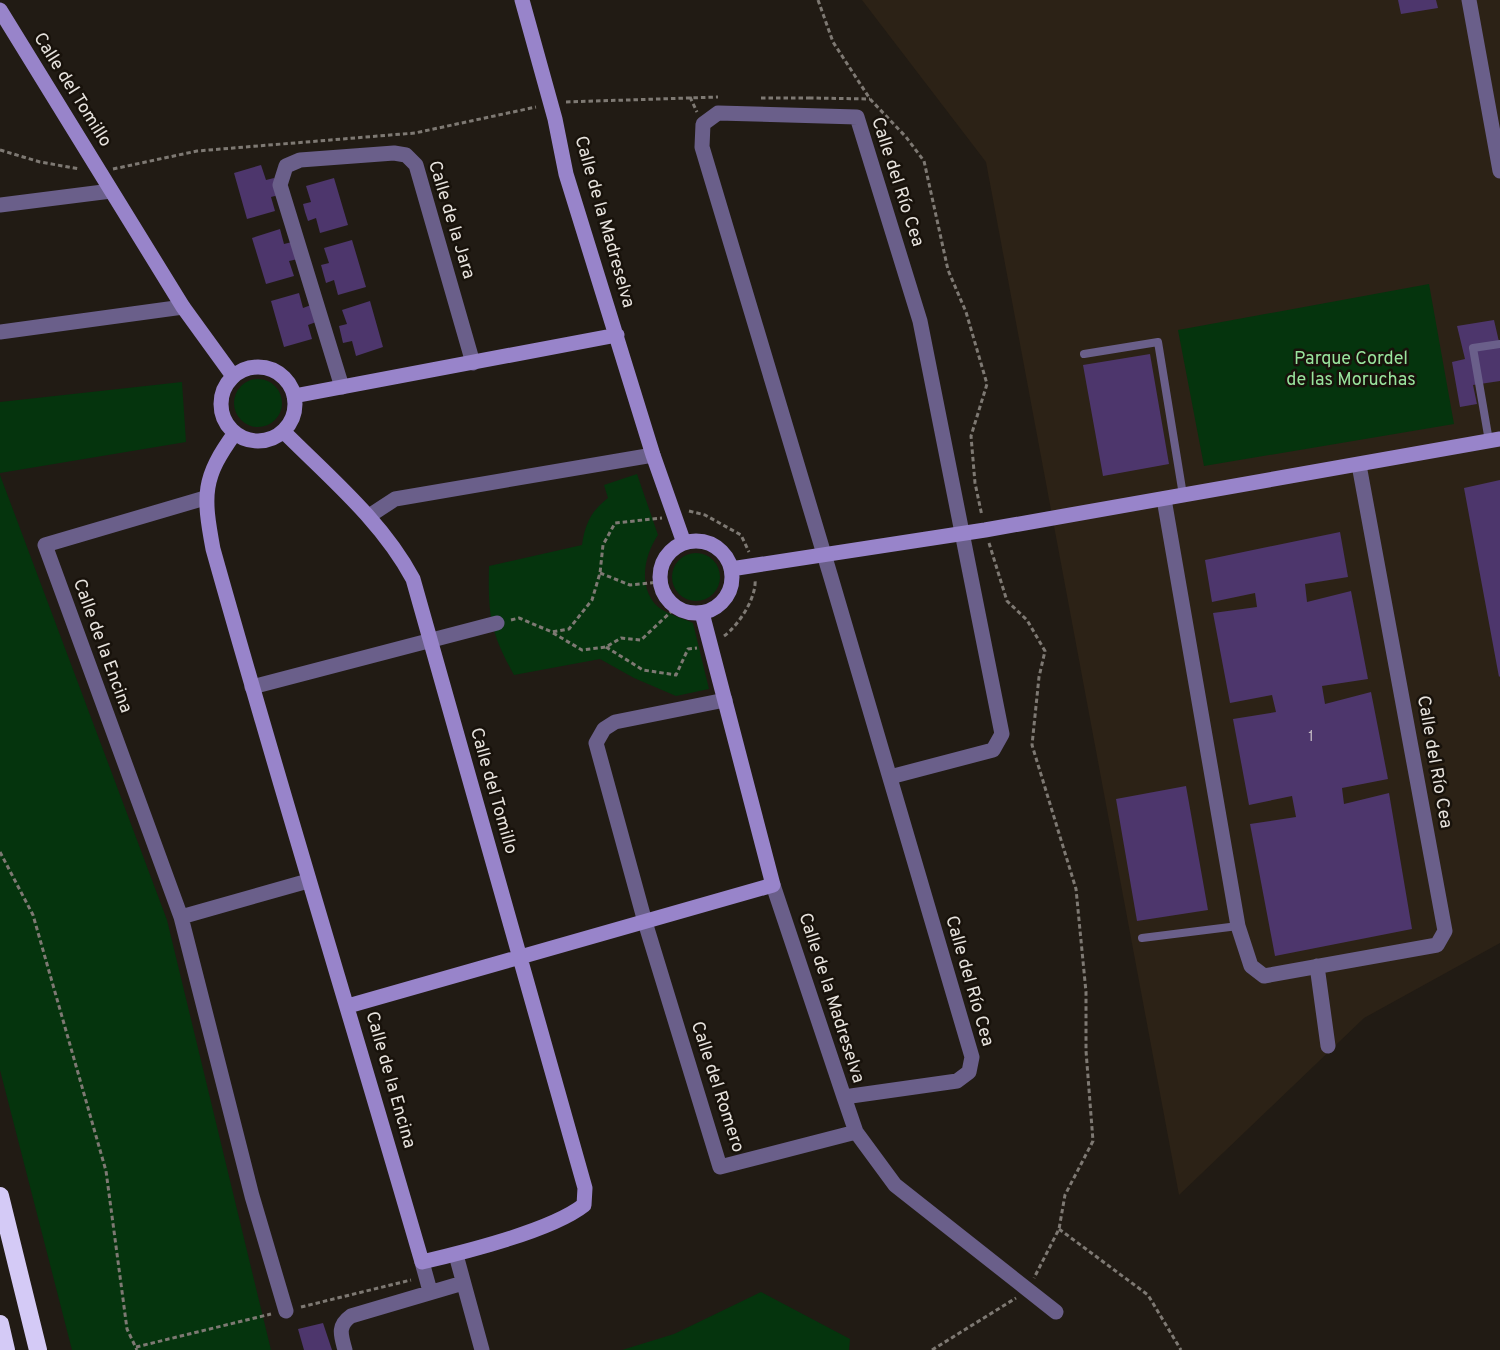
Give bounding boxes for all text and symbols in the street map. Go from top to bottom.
street label: Calle del Tomillo [28,29,116,151]
street label: Calle del Río Cea [865,114,929,250]
street label: Calle de la Madreselva [568,133,640,311]
street label: Calle de la Jara [422,158,480,282]
park label: Parque Cordel de las Moruchas [1286,348,1416,392]
street label: Calle de la Encina [67,576,137,716]
street label: Calle del Río Cea [1411,694,1457,830]
street label: Calle del Tomillo [464,725,522,857]
house number: 1 [1308,728,1314,747]
street label: Calle de la Madreselva [793,910,869,1086]
street label: Calle del Río Cea [939,913,999,1049]
street label: Calle de la Encina [359,1009,421,1151]
street label: Calle del Romero [685,1018,749,1156]

